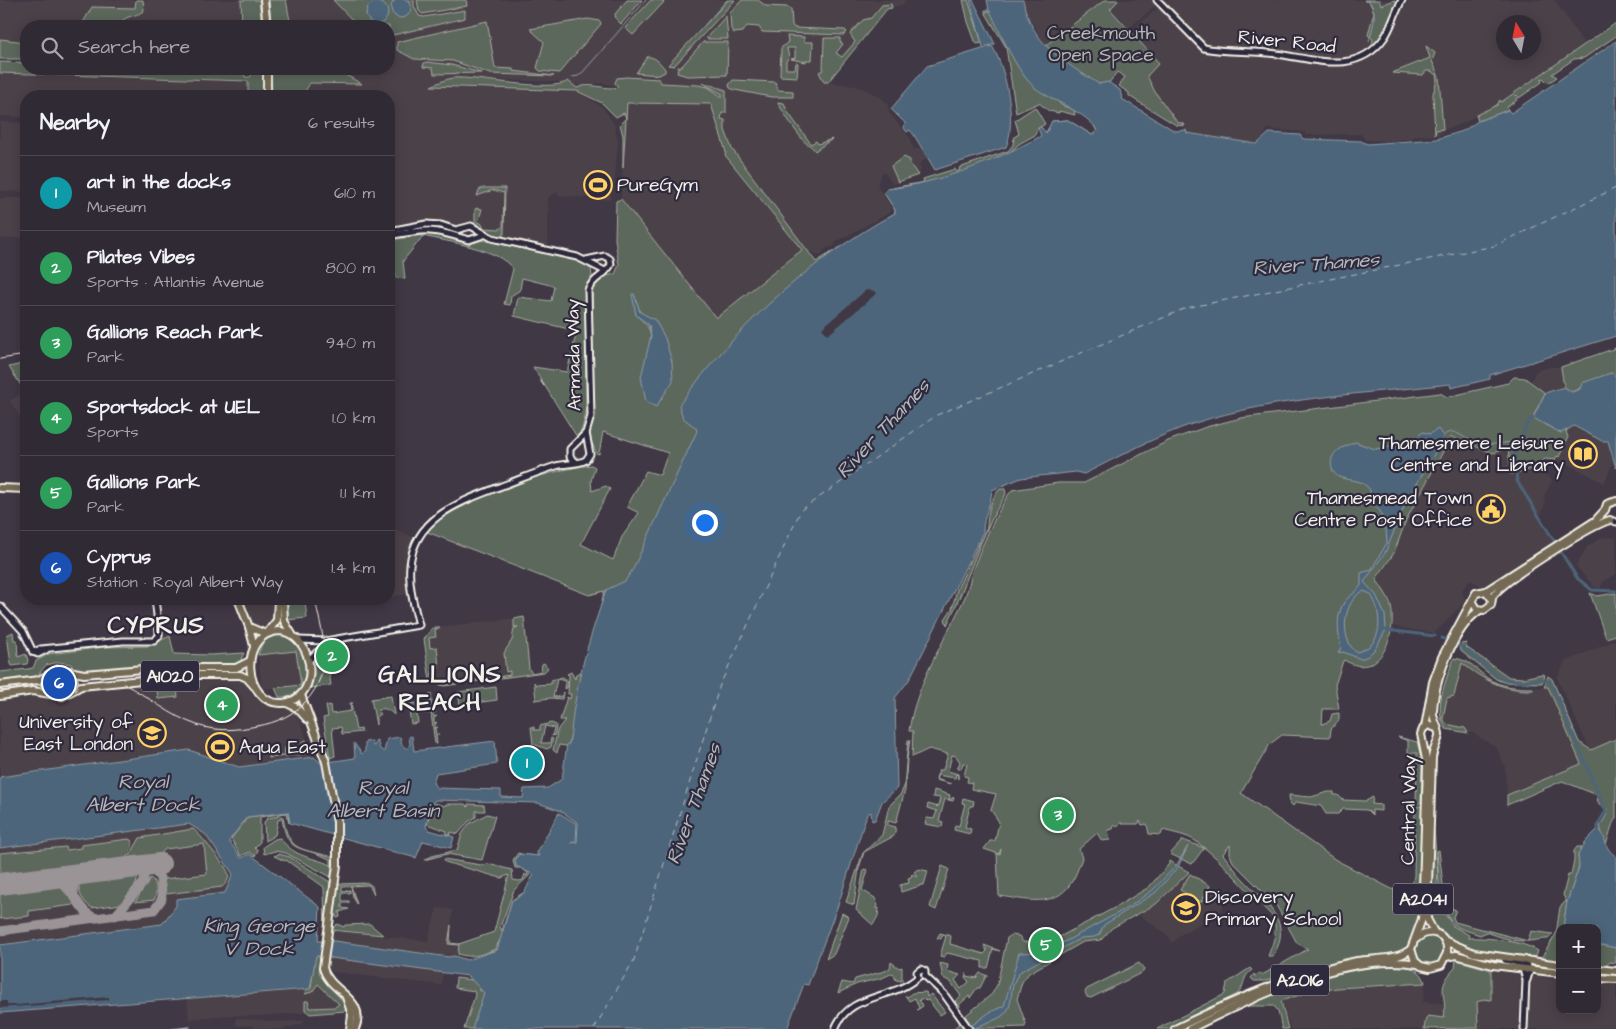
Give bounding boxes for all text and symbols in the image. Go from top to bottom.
north arrow [1496,15,1541,60]
search box [20,20,395,75]
park label: Creekmouth Open Space [1047,20,1156,69]
street label: River Road [1237,23,1338,61]
icon: search [38,34,66,62]
text: Search here [78,34,190,61]
text: Nearby [40,108,110,137]
text: 6 results [308,112,375,134]
text: art in the docks [87,169,231,196]
sports icon: PureGym [583,170,613,200]
place label: PureGym [617,172,698,200]
text: 1 [55,182,57,204]
text: 610 m [334,182,375,204]
text: Museum [87,196,146,218]
text: Pilates Vibes [87,244,195,271]
water label: River Thames [1252,246,1381,282]
text: 2 [51,257,61,279]
text: 800 m [326,257,375,279]
text: Sports · Atlantis Avenue [87,271,264,293]
street label: Armada Way [560,298,589,411]
text: Gallions Reach Park [87,319,262,346]
text: 3 [52,332,60,354]
text: 940 m [326,332,375,354]
text: Park [87,346,124,368]
water label: River Thames [830,372,937,485]
text: Sportsdock at UEL [87,394,260,421]
text: 4 [51,407,61,429]
text: 1.0 km [332,407,375,429]
text: Sports [87,421,139,443]
place label: Thamesmere Leisure Centre and Library [1379,430,1565,480]
library icon: Thamesmere Leisure Centre and Library [1568,439,1598,469]
text: Gallions Park [87,469,200,496]
text: 5 [50,482,62,504]
text: 1.1 km [340,482,375,504]
place label: Thamesmead Town Centre Post Office [1295,485,1472,534]
public building icon: Thamesmead Town Centre Post Office [1476,494,1506,524]
text: Park [87,496,124,518]
your location [692,510,718,536]
text: Cyprus [87,544,151,571]
text: 6 [51,557,61,579]
text: 1.4 km [331,557,375,579]
text: Station · Royal Albert Way [87,571,283,593]
district label: CYPRUS [107,609,205,643]
pin: 2 [316,637,348,675]
district label: GALLIONS REACH [378,658,502,720]
road number: A1020 [141,660,199,691]
pin: 6 [43,664,75,702]
pin: 4 [206,686,238,724]
place label: University of East London [19,709,134,758]
school or university icon: University of East London [137,718,167,748]
sports icon: Aqua East [205,732,235,762]
place label: Aqua East [239,734,326,761]
water label: River Thames [659,739,729,868]
pin: 1 [511,744,543,782]
street label: Central Way [1395,754,1424,865]
water label: Royal Albert Dock [86,768,201,819]
water label: Royal Albert Basin [327,774,441,825]
pin: 3 [1042,796,1074,834]
place label: Discovery Primary School [1205,884,1341,934]
road number: A2041 [1393,884,1453,914]
school or university icon: Discovery Primary School [1171,893,1201,923]
water label: King George V Dock [203,912,316,963]
map controls [1556,924,1601,1014]
button: + [1556,924,1601,969]
pin: 5 [1030,926,1062,964]
road number: A2016 [1271,964,1329,996]
button: − [1556,969,1601,1014]

